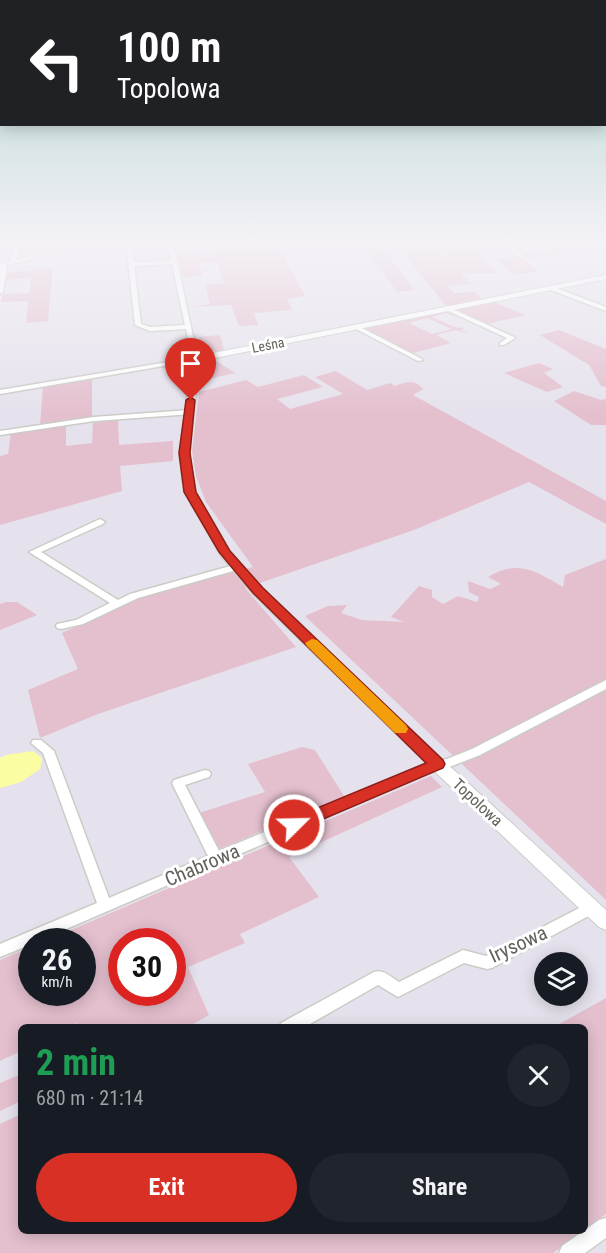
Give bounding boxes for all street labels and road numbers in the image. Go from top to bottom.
street label: Leśna [250,334,286,356]
street label: Topolowa [449,775,507,830]
street label: Chabrowa [161,839,243,891]
street label: Irysowa [485,920,551,968]

